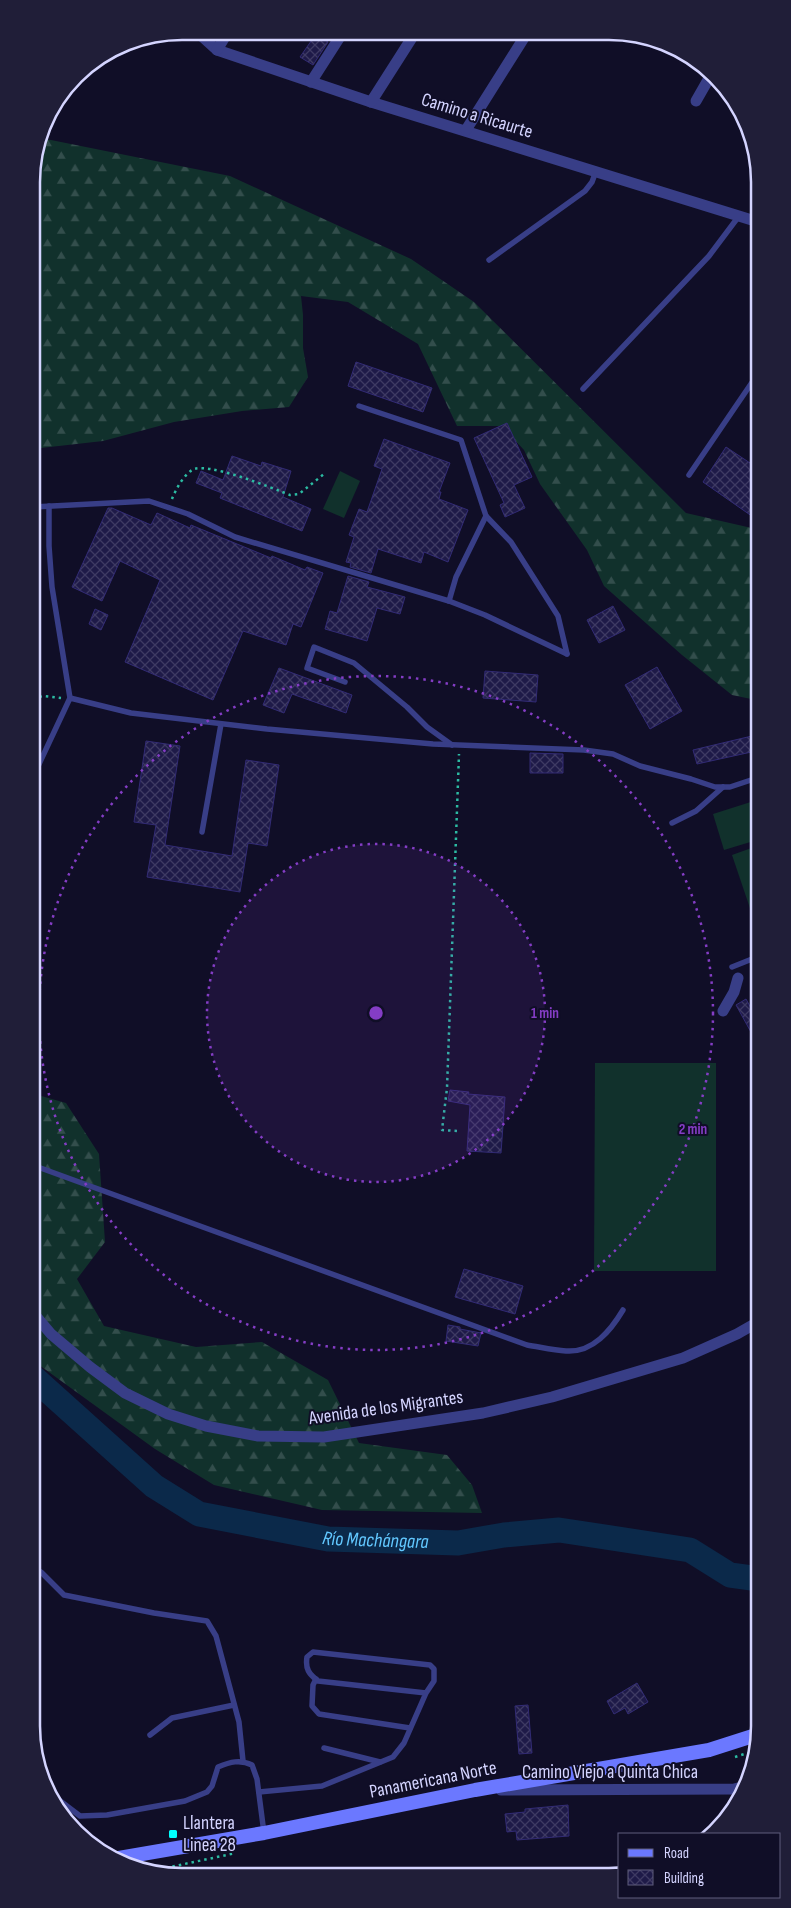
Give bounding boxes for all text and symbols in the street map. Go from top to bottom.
street label: Camino a Ricaurte [419,88,535,144]
centre of rings [367,1004,385,1022]
text: 1 min [531,1004,559,1023]
text: 2 min [679,1120,707,1139]
street label: Avenida de los Migrantes [306,1386,465,1430]
water label: Río Machángara [320,1526,429,1554]
street label: Panamericana Norte [367,1756,499,1804]
street label: Camino Viejo a Quinta Chica [522,1761,698,1784]
place label: Llantera Linea 28 [183,1812,236,1857]
marker: Llantera Linea 28 [167,1828,179,1840]
legend [618,1833,781,1898]
text: Road [664,1844,689,1863]
text: Building [664,1869,704,1888]

